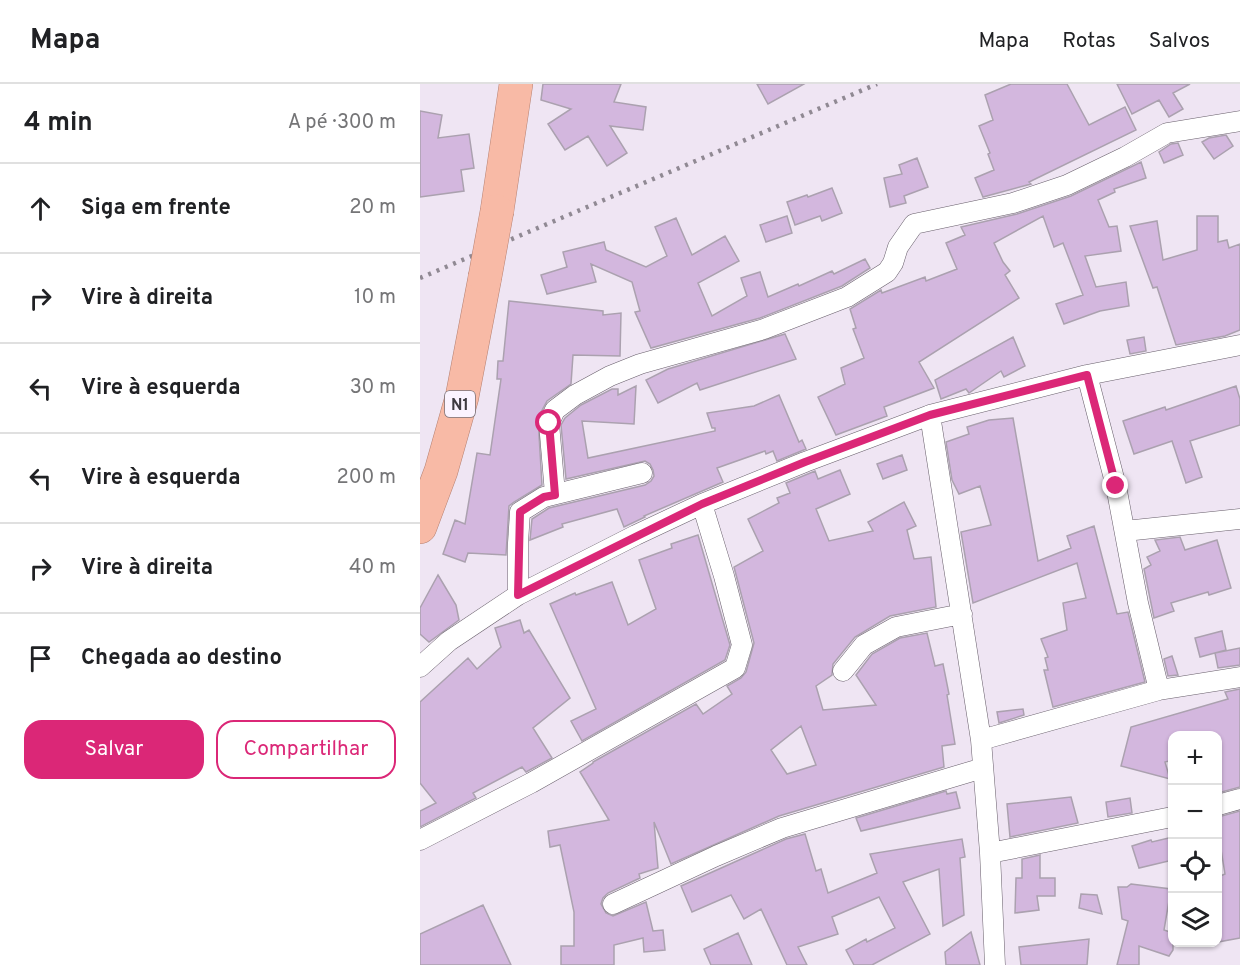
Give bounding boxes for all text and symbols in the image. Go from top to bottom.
text: Mapa [30,23,100,59]
text: Mapa [979,28,1029,55]
text: Rotas [1062,28,1116,55]
text: Salvos [1149,28,1210,55]
text: 4 min [24,107,93,140]
text: A pé · 300 m [288,110,396,136]
icon: ahead [24,192,57,225]
text: Siga em frente [81,195,231,222]
text: 20 m [349,195,396,221]
icon: right [24,282,57,315]
text: Vire à direita [81,285,213,312]
text: 10 m [354,285,396,311]
icon: left [24,372,57,405]
text: Vire à esquerda [81,375,240,402]
text: 30 m [350,375,396,401]
road number: N1 [445,391,475,417]
route start [535,409,561,435]
icon: left [24,462,57,495]
text: Vire à esquerda [81,465,240,492]
text: 200 m [337,465,396,491]
route end [1102,472,1128,498]
icon: right [24,552,57,585]
text: Vire à direita [81,555,213,582]
text: 40 m [349,555,396,581]
icon: arrive [24,642,57,675]
text: Chegada ao destino [81,645,282,672]
button: Salvar [24,720,204,779]
button: Compartilhar [216,720,396,779]
map controls [1168,731,1222,947]
button: + [1168,731,1222,785]
button: − [1168,785,1222,839]
button: locate [1168,839,1222,893]
button: layers [1168,893,1222,947]

